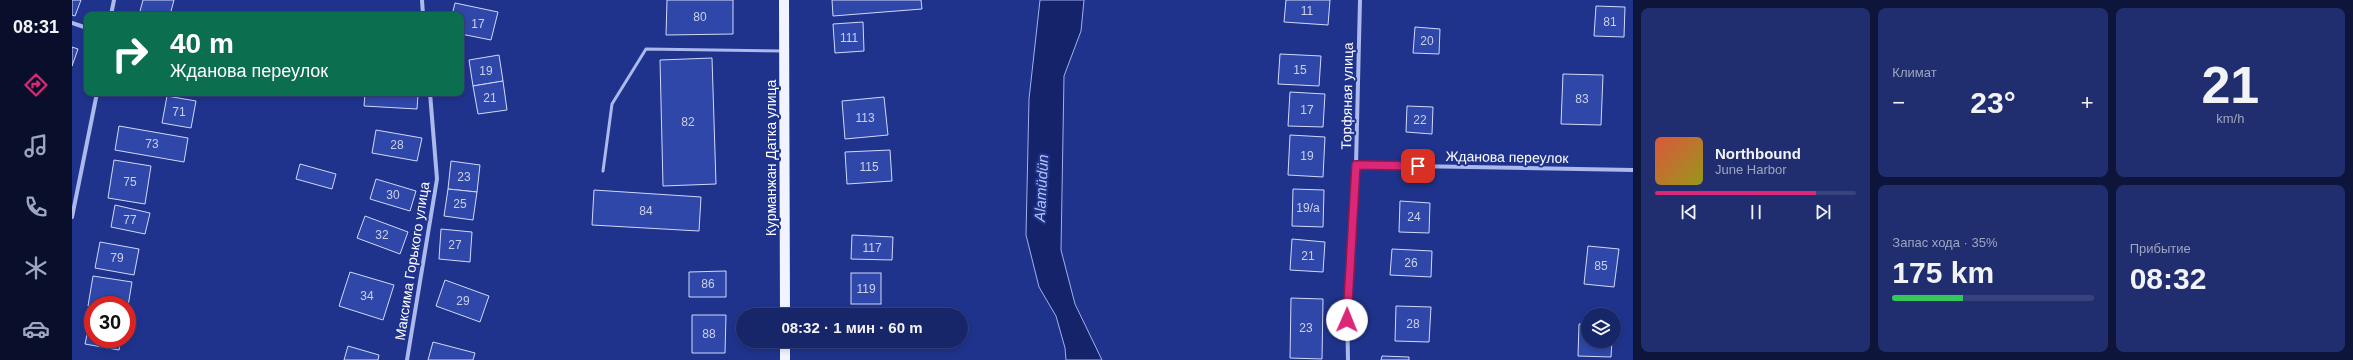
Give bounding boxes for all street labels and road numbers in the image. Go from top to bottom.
street label: Торфяная улица [1338,42,1356,150]
street label: Курманжан Датка улица [763,79,779,236]
street label: Жданова переулок [1445,148,1570,166]
street label: Максима Горького улица [392,180,432,342]

